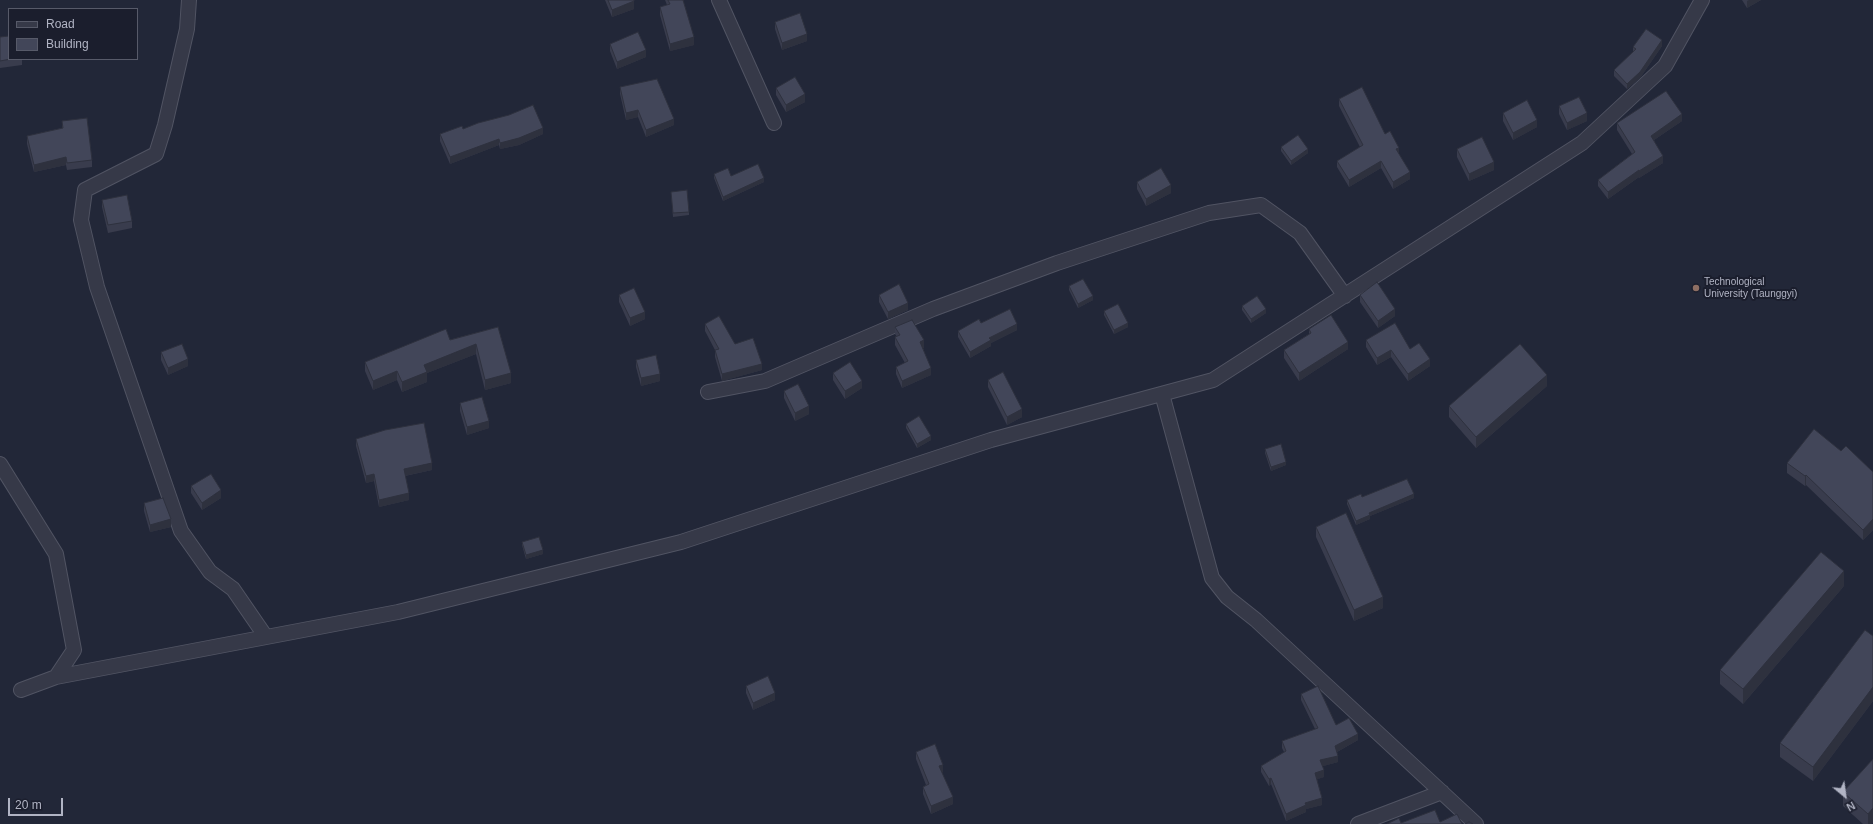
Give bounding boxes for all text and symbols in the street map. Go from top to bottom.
legend [8,8,138,60]
text: Road [46,17,75,31]
text: Building [46,37,89,51]
place label: Technological University (Taunggyi) [1704,276,1797,300]
marker: Technological University (Taunggyi) [1691,283,1701,293]
north arrow [1825,776,1865,816]
scale bar [10,790,65,816]
text: 20 m [15,798,42,812]
text: N [1844,799,1857,814]

